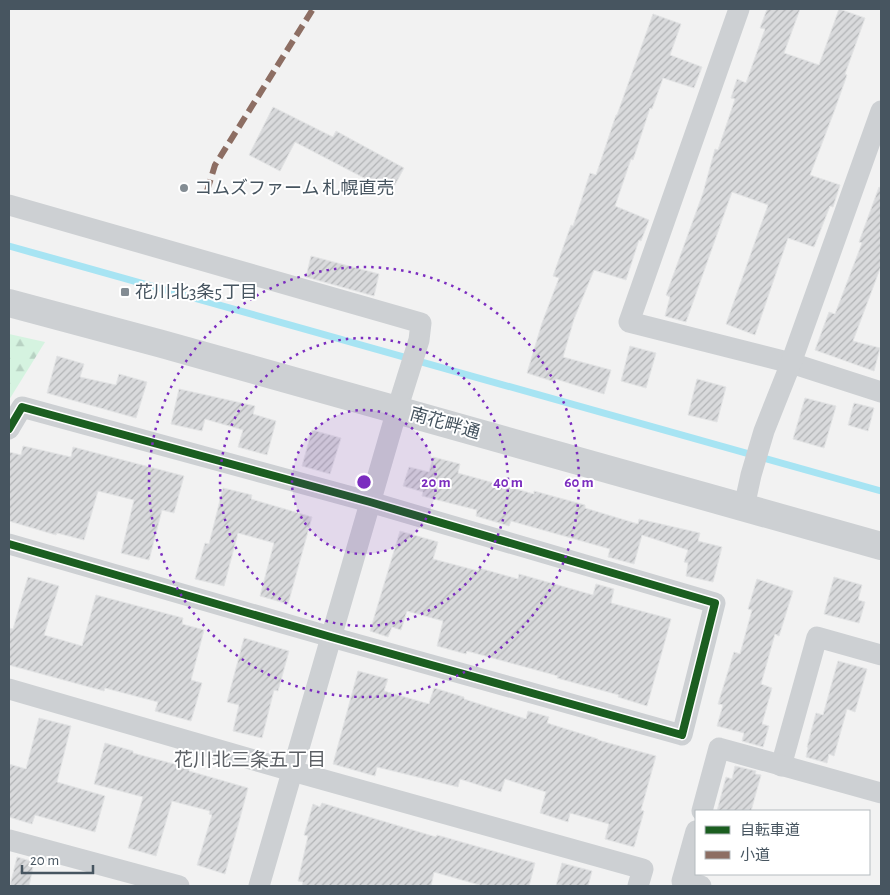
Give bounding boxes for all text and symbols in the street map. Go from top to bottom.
place label: コムズファーム 札幌直売 [194,178,394,198]
marker: コムズファーム 札幌直売 [178,182,190,194]
place label: 花川北3条5丁目 [135,282,258,302]
marker: 花川北3条5丁目 [119,286,131,298]
street label: 南花畔通 [408,404,482,443]
centre of rings [355,473,373,491]
text: 20 m [421,475,451,490]
text: 40 m [493,475,523,490]
text: 60 m [564,475,594,490]
district label: 花川北三条五丁目 [174,750,326,770]
legend [695,810,870,875]
text: 自転車道 [740,822,800,838]
scale bar [22,842,94,874]
text: 小道 [740,847,770,863]
text: 20 m [30,853,59,868]

